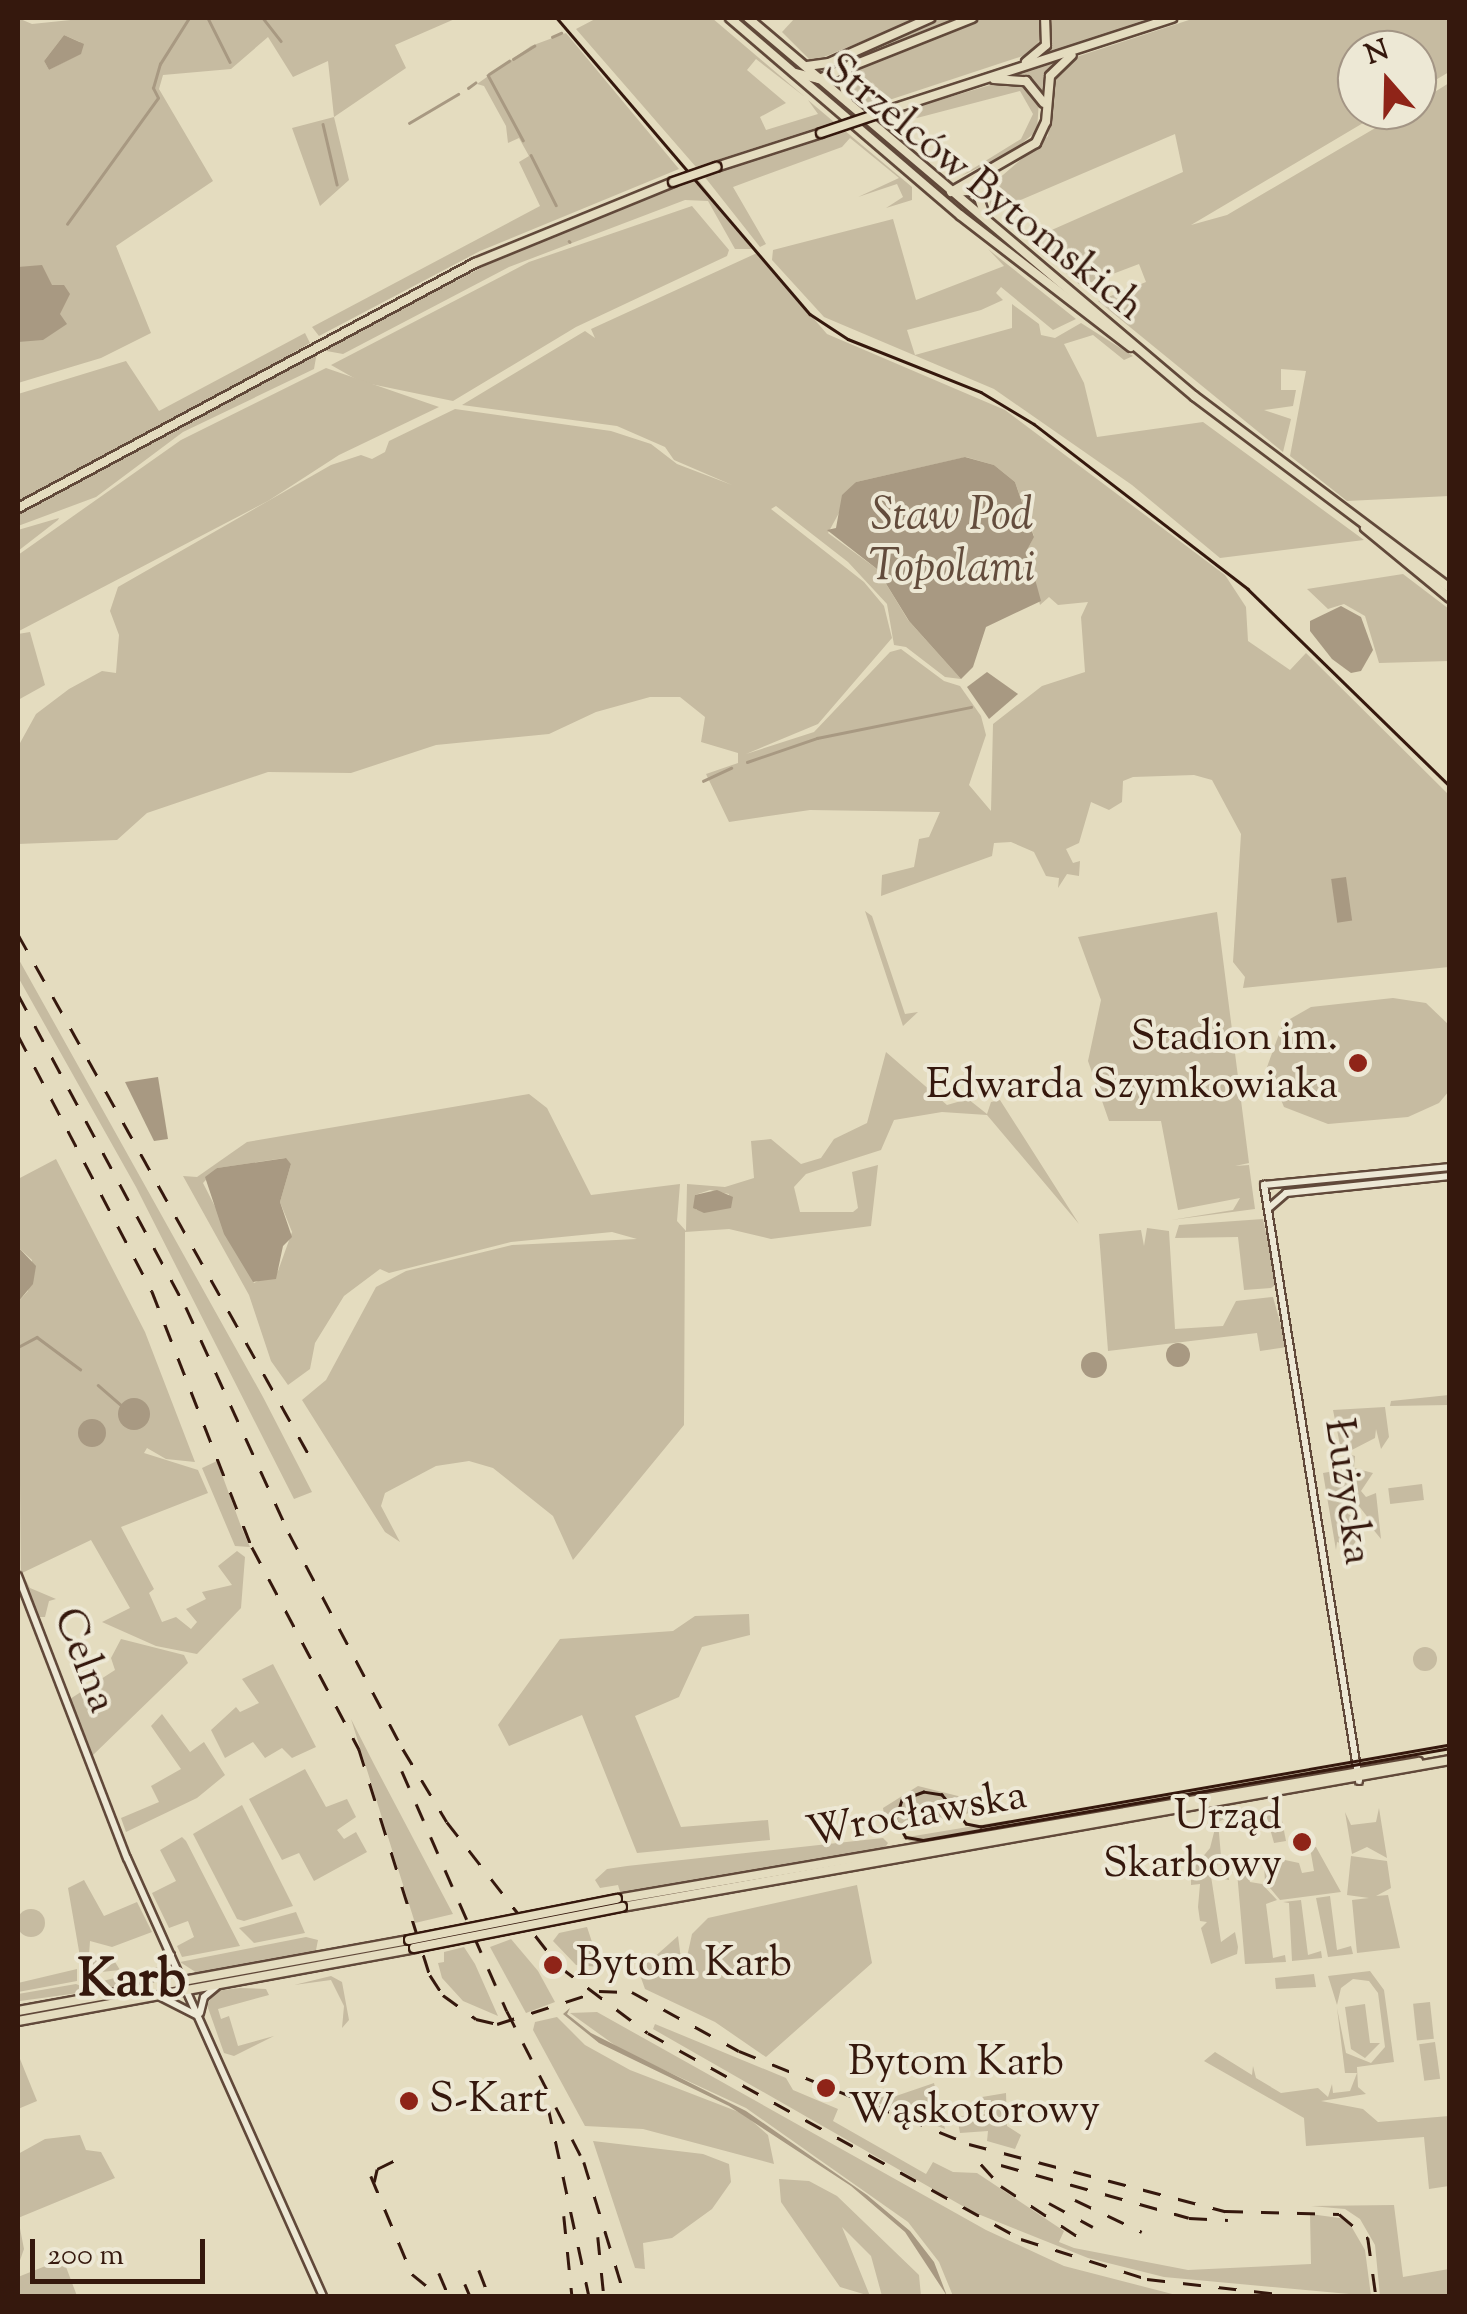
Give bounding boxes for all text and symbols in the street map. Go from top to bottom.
north arrow [1337,30,1437,130]
text: N [1360,31,1395,76]
street label: Strzelców Bytomskich [813,45,1153,333]
water label: Staw Pod Topolami [869,491,1035,597]
place label: Stadion im. Edwarda Szymkowiaka [926,1014,1338,1112]
marker: Stadion im. Edwarda Szymkowiaka [1347,1052,1369,1074]
street label: Łużycka [1311,1416,1381,1568]
street label: Celna [40,1602,126,1720]
street label: Wrocławska [803,1772,1031,1860]
place label: Urząd Skarbowy [1103,1793,1282,1892]
marker: Urząd Skarbowy [1291,1831,1313,1853]
place label: Bytom Karb [576,1940,792,1990]
district label: Karb [78,1952,186,2014]
marker: Bytom Karb [540,1952,566,1978]
place label: Bytom Karb Wąskotorowy [848,2039,1100,2138]
marker: Bytom Karb Wąskotorowy [813,2075,839,2101]
place label: S-Kart [429,2076,548,2126]
marker: S-Kart [398,2090,420,2112]
scale bar [35,2219,210,2281]
text: 200 m [47,2235,124,2278]

